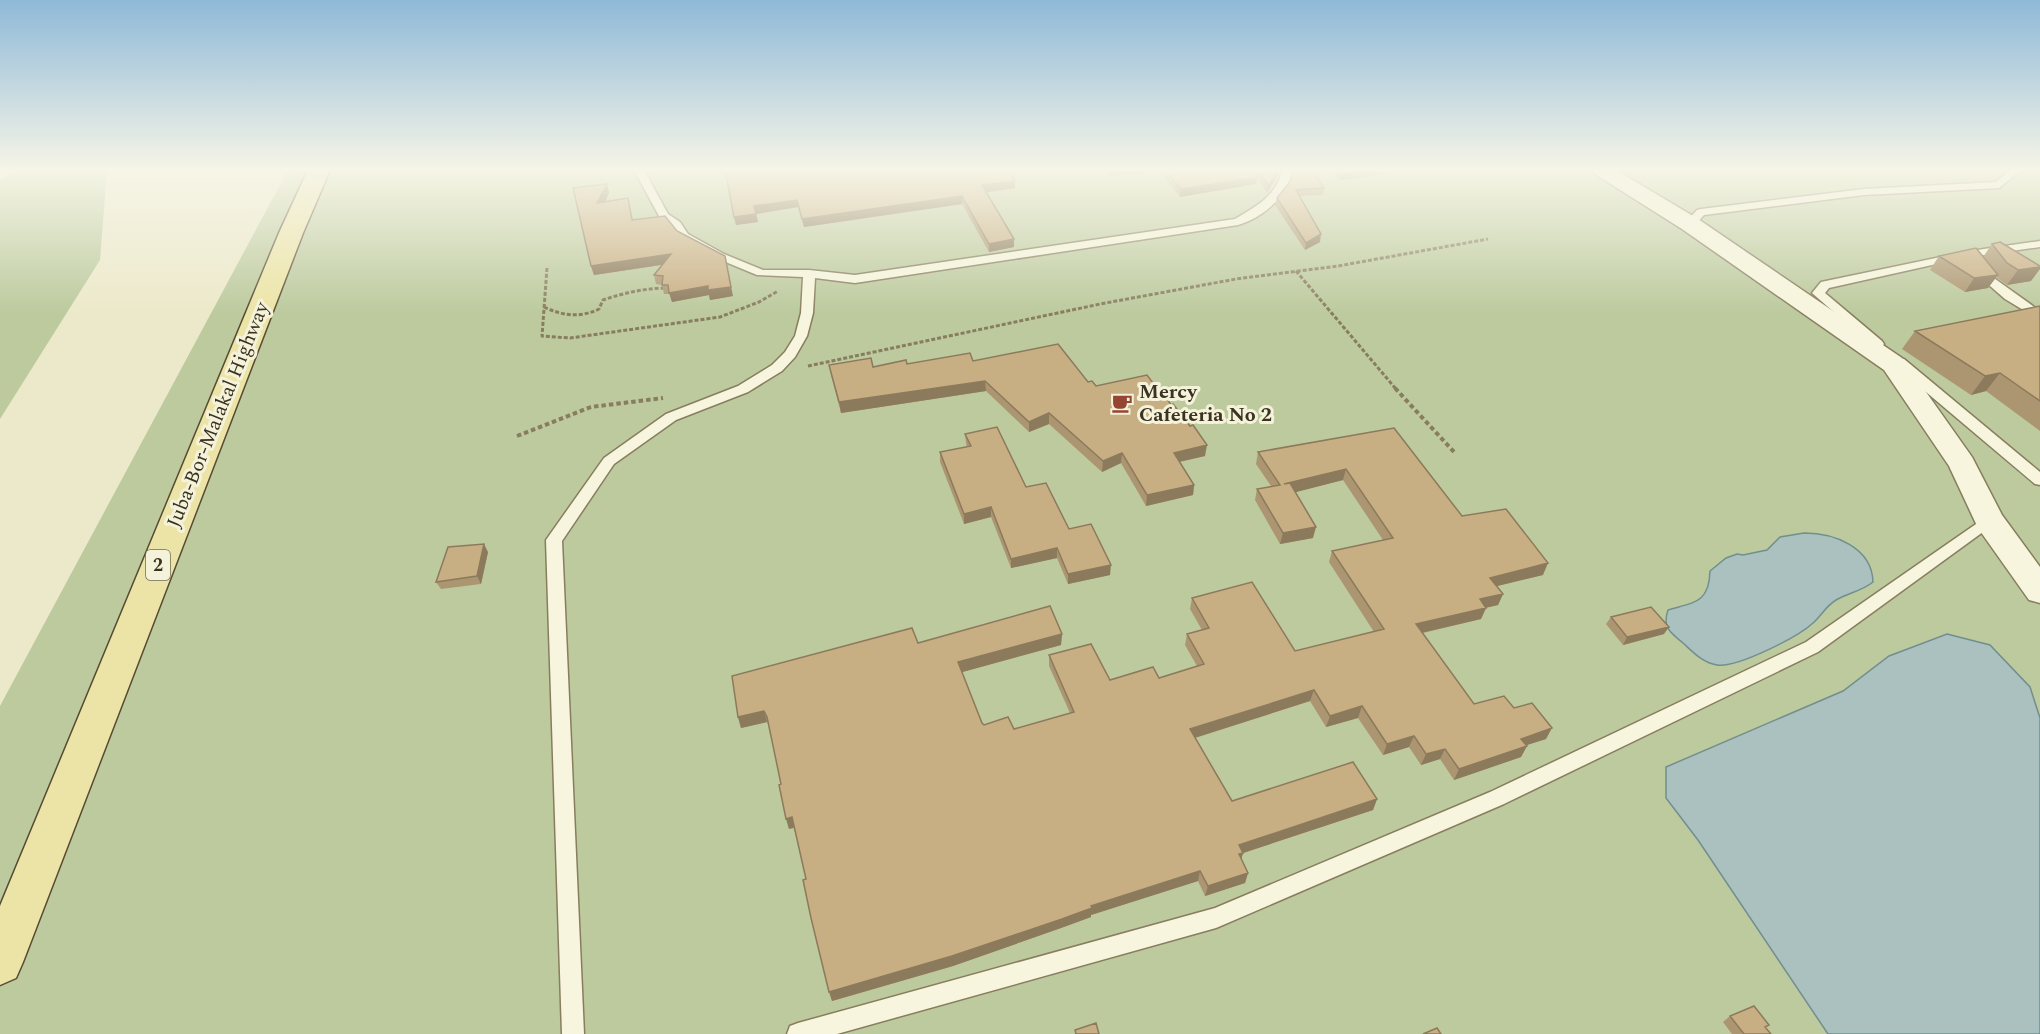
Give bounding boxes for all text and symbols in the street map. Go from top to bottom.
street label: Juba-Bor-Malakal Highway [159,296,278,532]
place label: Mercy Cafeteria No 2 [1139,377,1272,430]
cafe icon: Mercy Cafeteria No 2 [1110,391,1134,415]
road number: 2 [146,550,170,580]

